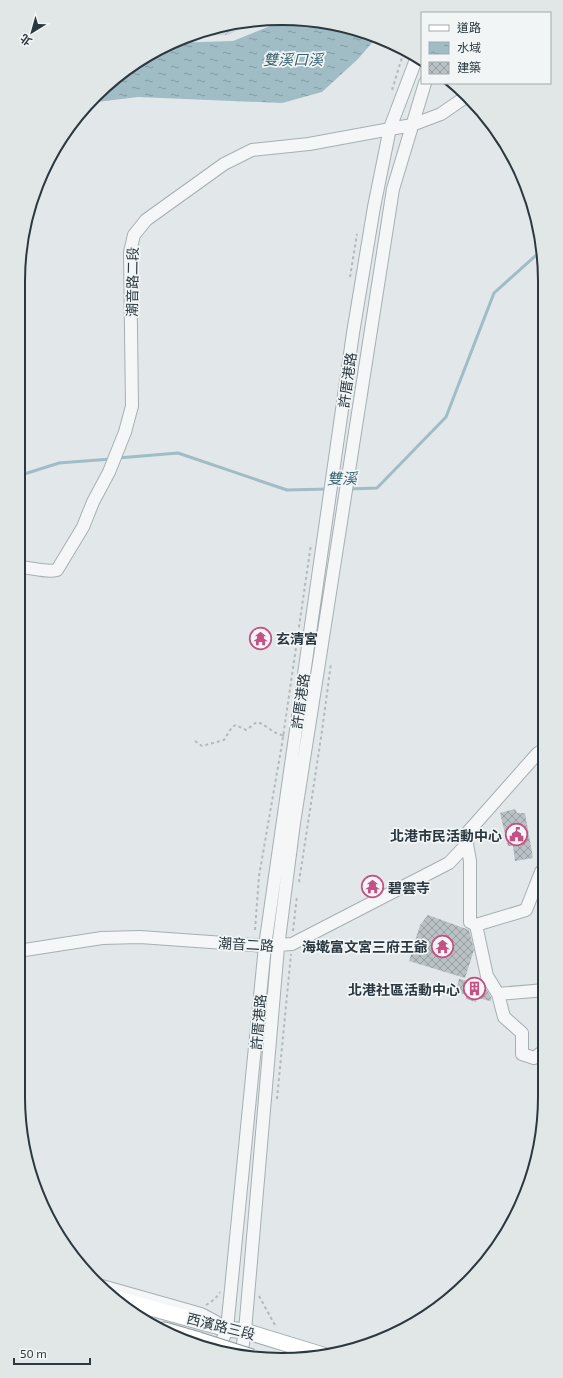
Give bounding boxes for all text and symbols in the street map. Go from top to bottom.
north arrow [12,12,52,52]
legend [421,12,551,84]
text: 道路 [457,20,481,34]
text: 北 [17,32,34,49]
text: 水域 [457,40,481,54]
water label: 雙溪口溪 [263,50,325,68]
text: 建築 [457,60,481,74]
street label: 潮音路二段 [123,247,141,317]
street label: 許厝港路 [335,351,359,409]
water label: 雙溪 [327,469,359,487]
temple icon: 玄清宮 [248,625,274,651]
place label: 玄清宮 [276,630,318,647]
street label: 許厝港路 [288,672,312,730]
public building icon: 北港市民活動中心 [504,822,530,848]
place label: 北港市民活動中心 [390,827,502,844]
temple icon: 碧雲寺 [359,874,385,900]
place label: 碧雲寺 [388,879,430,896]
temple icon: 海墘富文宮三府王爺 [430,933,456,959]
street label: 潮音二路 [218,934,274,954]
place label: 海墘富文宮三府王爺 [302,938,428,955]
building icon: 北港社區活動中心 [462,976,488,1002]
place label: 北港社區活動中心 [348,981,460,998]
street label: 許厝港路 [247,993,269,1051]
street label: 西濱路三段 [185,1309,257,1343]
scale bar [14,1340,90,1366]
text: 50 m [20,1346,47,1360]

